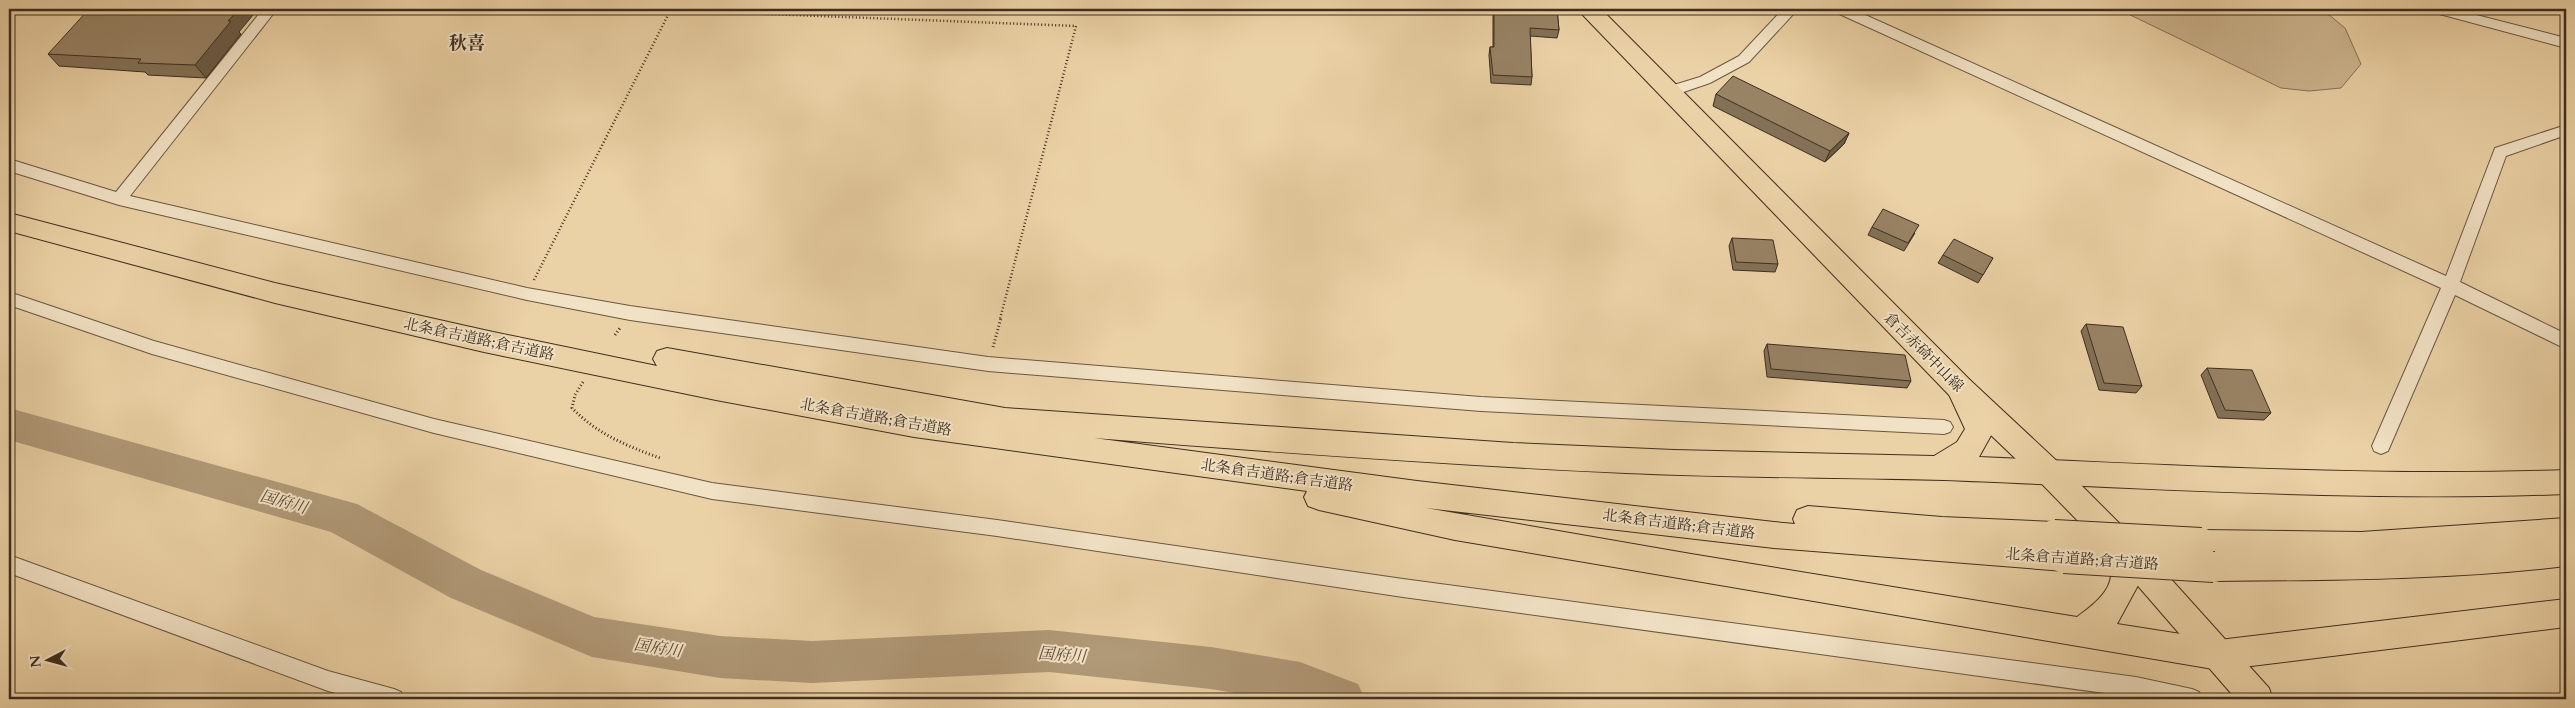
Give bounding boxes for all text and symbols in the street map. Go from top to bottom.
district label: 秋喜 [449,31,485,56]
street label: 倉吉赤碕中山線 [1880,308,1968,396]
street label: 北条倉吉道路;倉吉道路 [402,313,556,365]
street label: 北条倉吉道路;倉吉道路 [799,394,953,440]
street label: 北条倉吉道路;倉吉道路 [1199,454,1355,496]
water label: 国府川 [258,485,312,520]
street label: 北条倉吉道路;倉吉道路 [1601,505,1757,543]
street label: 北条倉吉道路;倉吉道路 [2005,544,2159,574]
water label: 国府川 [632,633,685,663]
north arrow [22,636,72,686]
water label: 国府川 [1037,642,1089,668]
text: N [25,654,46,668]

